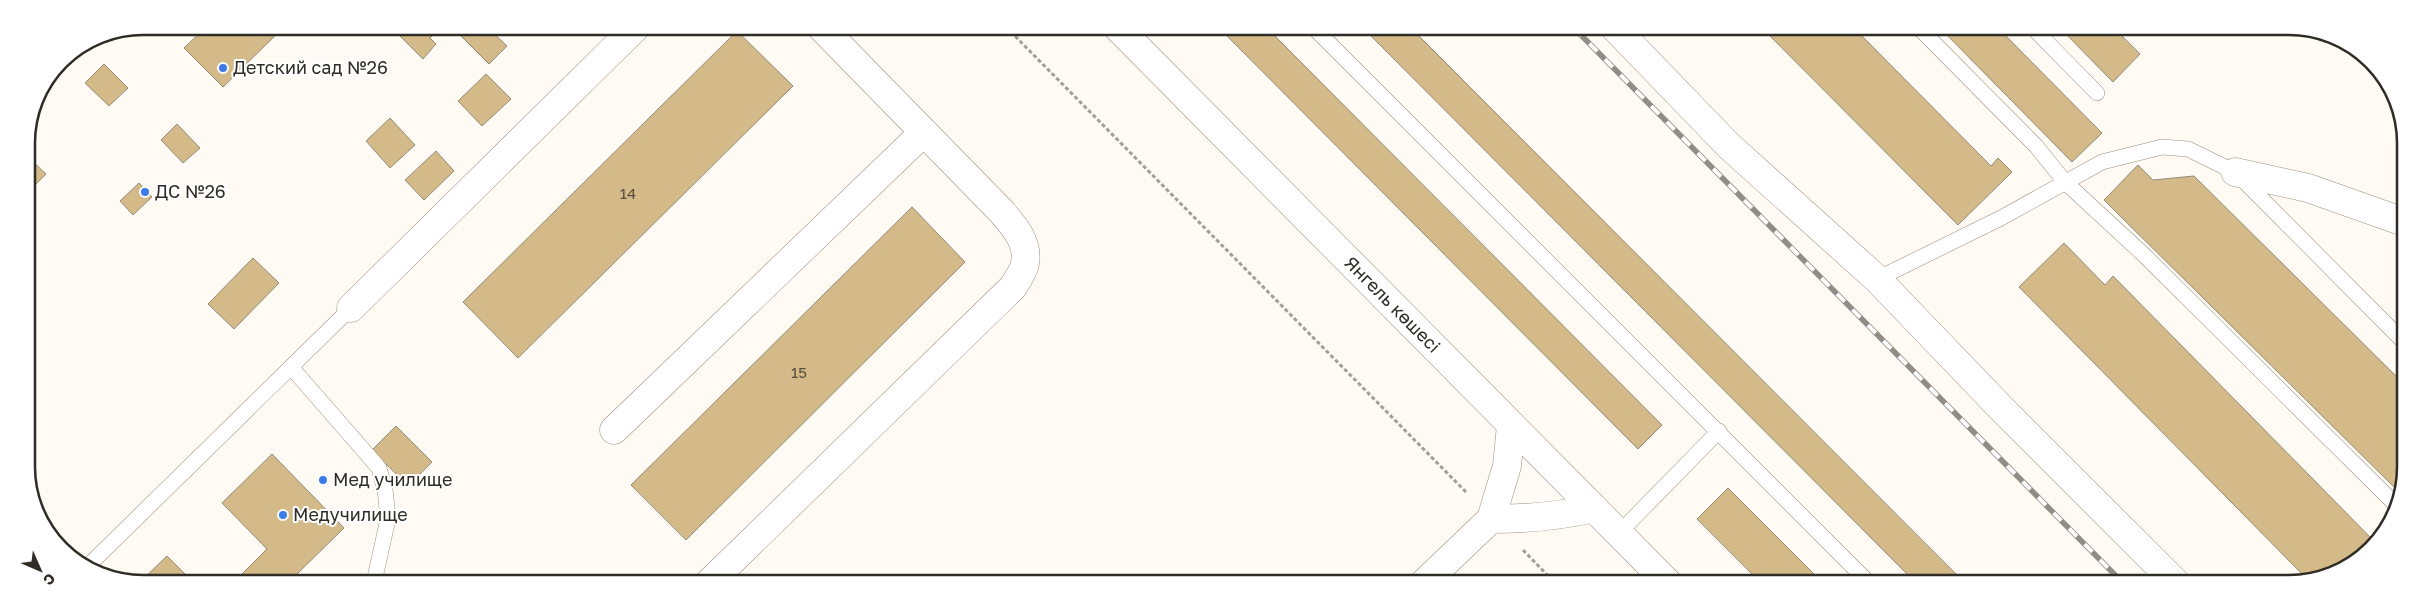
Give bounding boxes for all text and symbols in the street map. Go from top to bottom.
place label: Детский сад №26 [233,56,388,78]
marker: Детский сад №26 [217,62,229,74]
place label: ДС №26 [155,180,226,202]
house number: 14 [620,184,636,202]
marker: ДС №26 [139,186,151,198]
street label: Янгель көшесі [1341,251,1445,357]
house number: 15 [791,363,807,381]
place label: Мед училище [333,468,452,490]
marker: Мед училище [317,474,329,486]
place label: Медучилище [293,503,408,525]
marker: Медучилище [277,509,289,521]
north arrow [15,545,65,595]
text: С [40,570,59,589]

